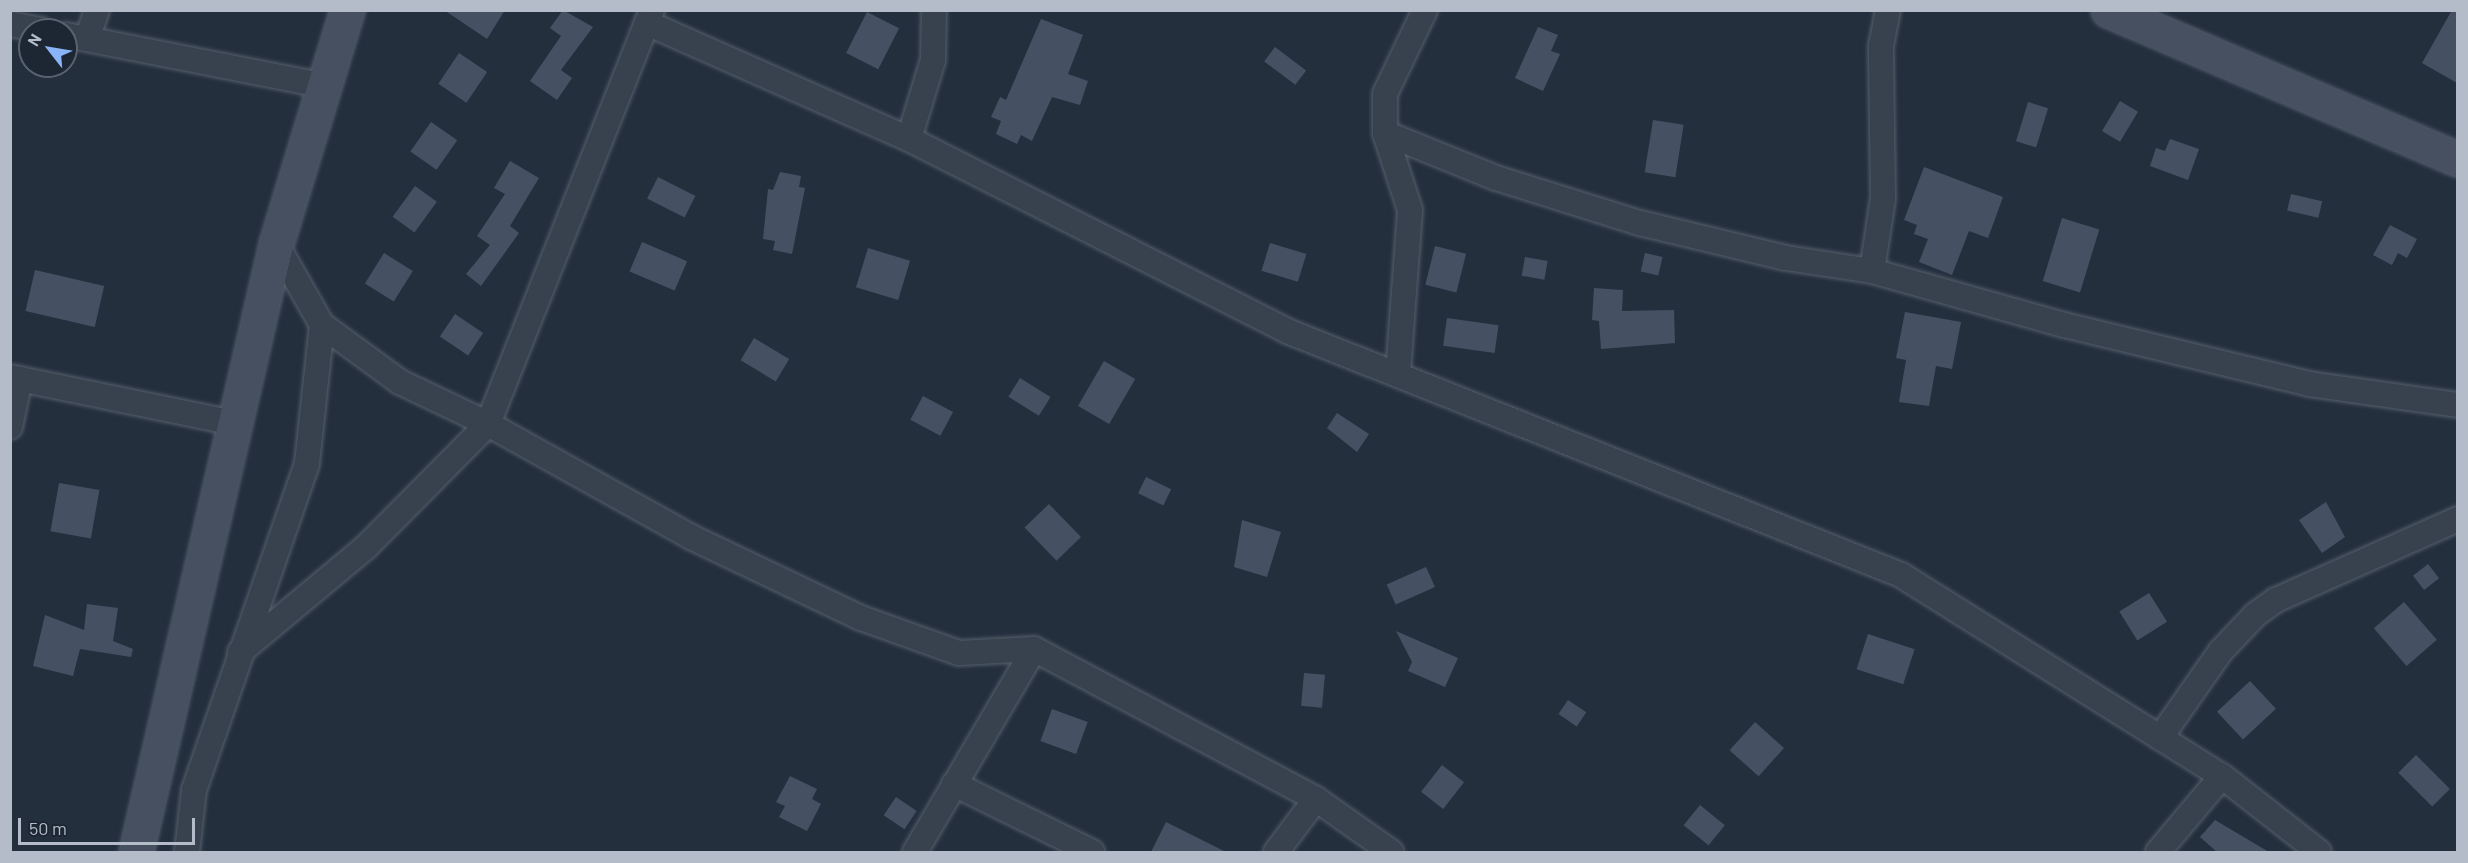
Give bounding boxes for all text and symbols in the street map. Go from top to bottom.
north arrow [18,18,78,78]
text: N [23,30,45,49]
scale bar [21,806,198,844]
text: 50 m [29,817,67,839]

